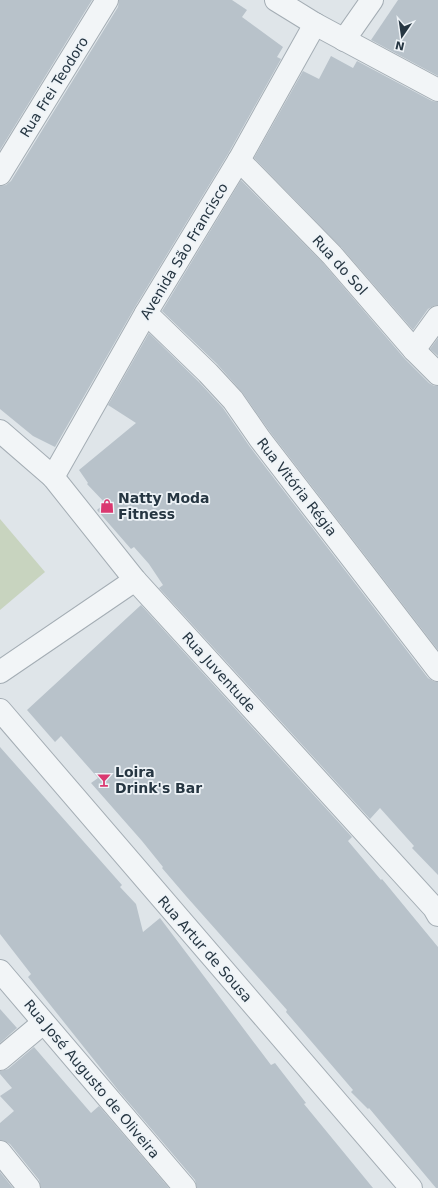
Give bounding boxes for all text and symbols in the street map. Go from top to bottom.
north arrow [382,16,422,56]
street label: Rua Frei Teodoro [17,34,91,140]
text: N [394,38,406,53]
street label: Avenida São Francisco [137,180,231,322]
street label: Rua do Sol [309,232,371,298]
street label: Rua Vitória Régia [254,435,340,539]
place label: Natty Moda Fitness [118,490,210,522]
shop icon: Natty Moda Fitness [99,498,115,514]
street label: Rua Juventude [179,629,259,715]
place label: Loira Drink's Bar [115,764,202,796]
bar icon: Loira Drink's Bar [96,772,112,788]
street label: Rua Artur de Sousa [155,893,255,1005]
street label: Rua José Augusto de Oliveira [21,997,163,1161]

